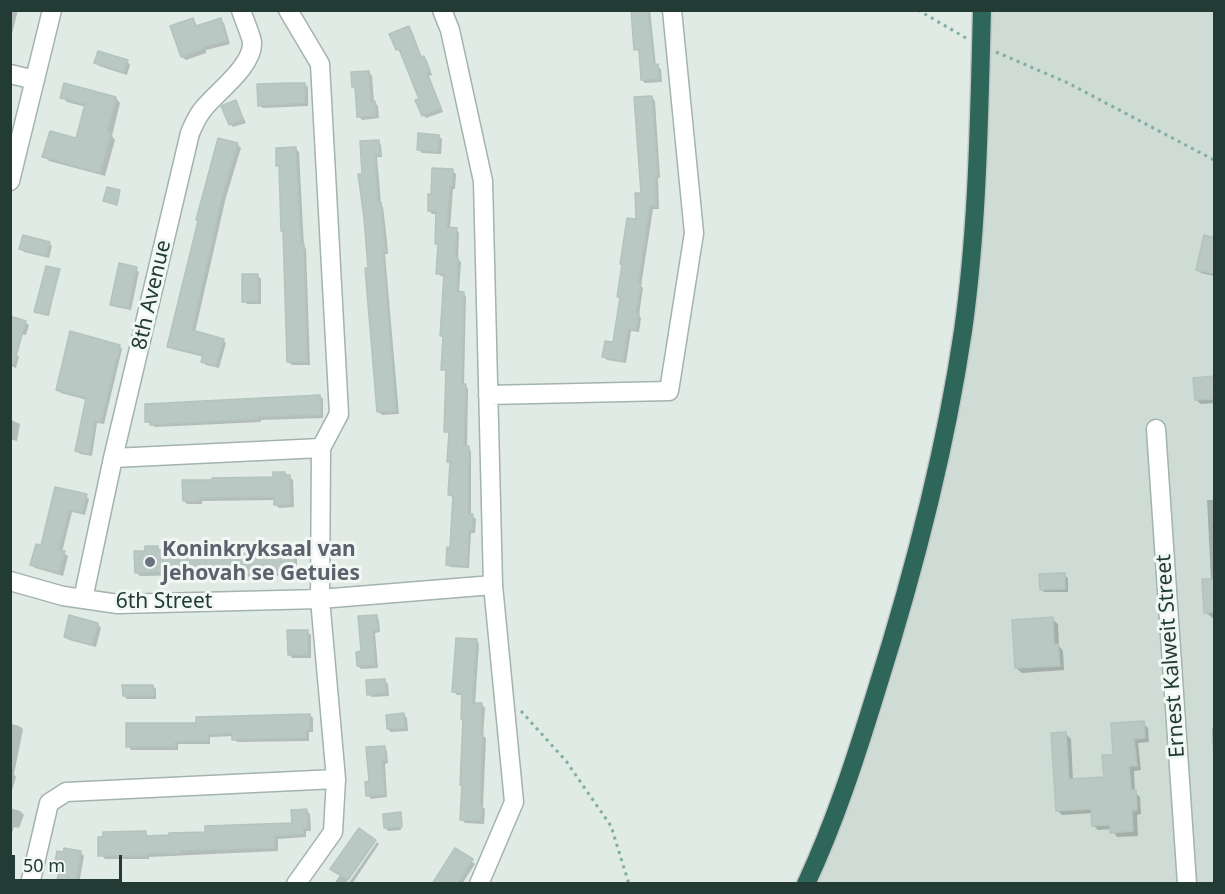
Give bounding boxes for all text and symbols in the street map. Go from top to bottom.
street label: 8th Avenue [127,238,177,352]
place label: Koninkryksaal van Jehovah se Getuies [162,537,360,587]
street label: Ernest Kalweit Street [1151,553,1191,759]
marker: Koninkryksaal van Jehovah se Getuies [143,555,157,569]
street label: 6th Street [116,589,212,615]
scale bar [15,843,124,881]
text: 50 m [23,853,65,877]

